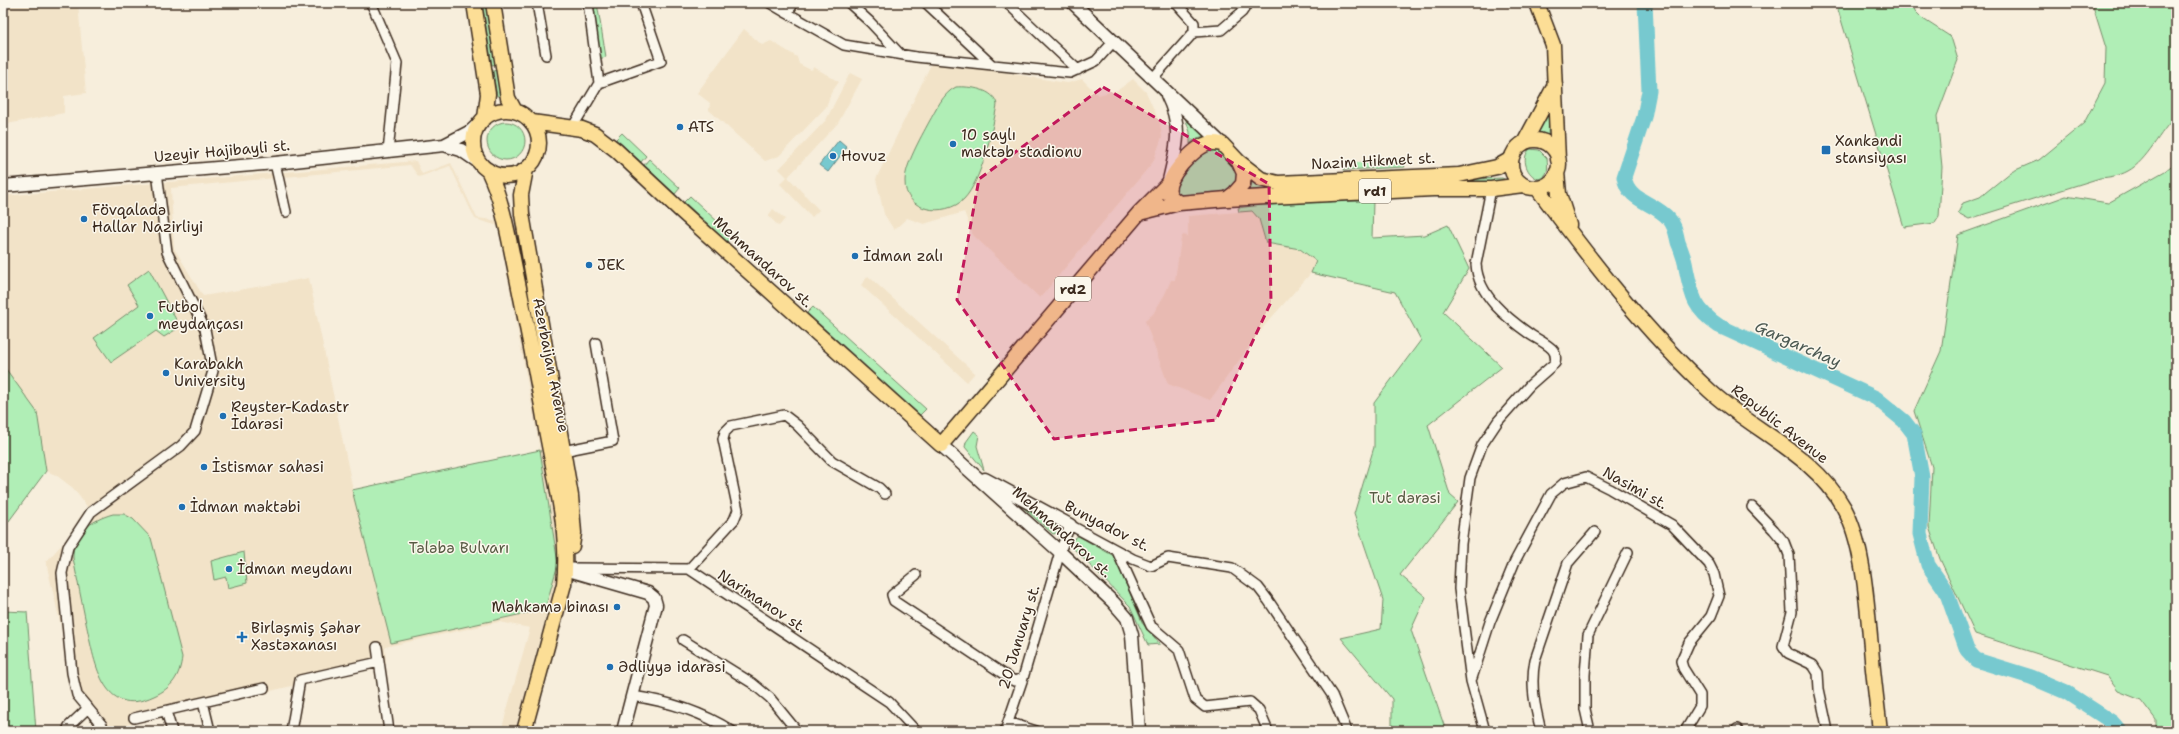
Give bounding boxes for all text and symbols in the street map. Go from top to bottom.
place label: ATS [688,117,714,137]
marker: ATS [675,122,685,132]
place label: 10 saylı məktəb stadionu [961,125,1082,162]
place label: Xankəndi stansiyası [1835,131,1907,168]
street label: Uzeyir Hajibayli st. [153,135,291,167]
marker: 10 saylı məktəb stadionu [948,139,958,149]
marker: Xankəndi stansiyası [1820,144,1832,156]
place label: Hovuz [841,146,886,166]
street label: Nazim Hikmet st. [1310,148,1436,174]
marker: Hovuz [828,151,838,161]
road number: rd1 [1359,179,1391,203]
place label: Fövqaladə Hallar Nazirliyi [92,200,203,237]
street label: Mehmandarov st. [709,212,817,312]
marker: Fövqaladə Hallar Nazirliyi [79,214,89,224]
place label: İdman zalı [863,246,943,266]
marker: İdman zalı [850,251,860,261]
place label: JEK [597,255,625,275]
marker: JEK [584,260,594,270]
road number: rd2 [1055,277,1091,301]
street label: Azerbaijan Avenue [528,296,574,434]
place label: Futbol meydançası [158,297,244,334]
marker: Futbol meydançası [145,311,155,321]
water label: Gargarchay [1752,316,1844,372]
place label: Karabakh University [174,354,246,391]
marker: Karabakh University [161,368,171,378]
street label: Republic Avenue [1727,380,1833,468]
place label: Reyster-Kadastr İdarəsi [231,397,349,434]
marker: Reyster-Kadastr İdarəsi [218,411,228,421]
place label: İstismar sahəsi [212,457,324,477]
marker: İstismar sahəsi [199,462,209,472]
street label: Nasimi st. [1599,462,1671,514]
street label: Mehmandarov st. [1008,482,1116,582]
park label: Tut dərəsi [1369,488,1441,508]
street label: Bunyadov st. [1061,496,1153,556]
place label: İdman məktəbi [190,497,301,517]
marker: İdman məktəbi [177,502,187,512]
park label: Tələbə Bulvarı [409,538,509,558]
place label: İdman meydanı [237,559,352,579]
marker: İdman meydanı [224,564,234,574]
street label: Narimanov st. [714,565,810,637]
street label: 20 January st. [994,582,1044,692]
place label: Məhkəmə binası [491,597,609,617]
marker: Məhkəmə binası [612,602,622,612]
place label: Birləşmiş Şəhər Xəstəxanası [251,618,361,655]
marker: Birləşmiş Şəhər Xəstəxanası [236,631,248,643]
place label: Ədliyyə idarəsi [618,657,726,677]
marker: Ədliyyə idarəsi [605,662,615,672]

